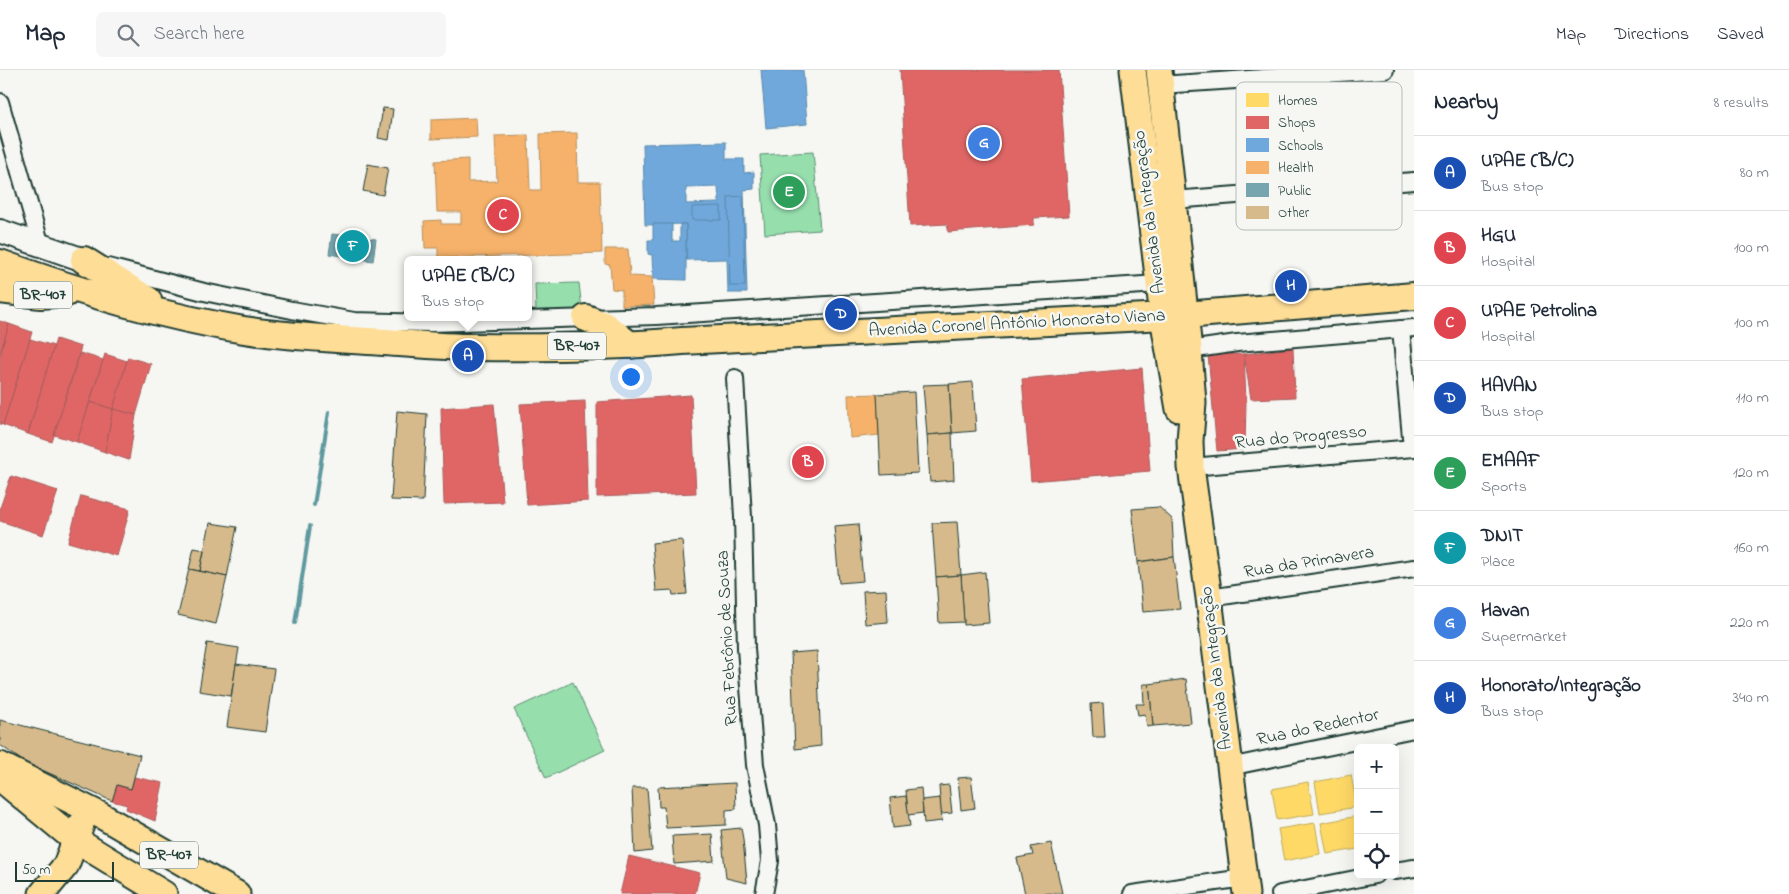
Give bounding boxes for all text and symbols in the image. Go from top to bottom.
search box [96,12,446,57]
text: Map [25,17,66,52]
icon: search [114,21,142,49]
text: Search here [154,21,245,48]
text: Map [1556,22,1586,48]
text: Directions [1614,22,1689,48]
text: Saved [1717,22,1764,48]
legend [1236,82,1402,230]
text: Nearby [1434,88,1498,118]
text: Homes [1278,91,1318,112]
text: 8 results [1713,91,1769,115]
text: Shops [1278,113,1316,134]
pin: G [968,124,1000,162]
street label: Avenida da Integração [1127,129,1174,295]
text: Schools [1278,136,1323,157]
text: UPAE (B/C) [1481,148,1574,175]
text: Health [1278,158,1314,179]
text: A [1445,161,1455,185]
text: 80 m [1740,161,1769,185]
pin: E [773,173,805,211]
text: Bus stop [1481,175,1544,199]
text: Public [1278,181,1312,202]
pin: C [487,196,519,234]
text: Other [1278,203,1310,224]
text: HGU [1481,223,1516,250]
pin: F [337,227,369,265]
text: B [1445,236,1455,260]
text: 100 m [1734,236,1769,260]
text: Hospital [1481,250,1535,274]
popup [404,256,532,321]
text: UPAE (B/C) [422,263,514,290]
pin: H [1275,267,1307,305]
road number: BR-407 [14,282,72,308]
text: Bus stop [422,290,484,314]
pin: D [825,295,857,333]
text: UPAE Petrolina [1481,298,1597,325]
street label: Avenida Coronel Antônio Honorato Viana [868,303,1166,345]
text: C [1446,311,1454,335]
text: 100 m [1734,311,1769,335]
text: Hospital [1481,325,1535,349]
road number: BR-407 [548,332,606,360]
pin: A [452,337,484,375]
your location [618,364,644,390]
text: HAVAN [1481,373,1537,400]
text: D [1444,386,1456,410]
text: 110 m [1735,386,1769,410]
text: Bus stop [1481,400,1544,424]
street label: Rua do Progresso [1234,419,1368,458]
pin: B [792,443,824,481]
text: EMAAF [1481,448,1540,475]
text: E [1445,461,1455,485]
text: 120 m [1733,461,1769,485]
text: Sports [1481,475,1527,499]
text: DNIT [1481,523,1523,550]
text: F [1445,536,1455,560]
text: 160 m [1734,536,1769,560]
street label: Rua da Primavera [1242,540,1376,586]
street label: Rua Febrônio de Souza [710,550,746,726]
text: Place [1481,550,1515,574]
street label: Avenida da Integração [1194,585,1241,751]
text: Havan [1481,598,1529,625]
text: G [1445,611,1455,635]
text: 220 m [1730,611,1769,635]
text: Supermarket [1481,625,1567,649]
text: Honorato/Integração [1481,673,1641,700]
text: H [1445,686,1455,710]
text: 340 m [1732,686,1769,710]
text: Bus stop [1481,700,1544,724]
street label: Rua do Redentor [1254,702,1382,754]
map controls [1354,744,1399,879]
button: + [1354,744,1399,789]
button: − [1354,789,1399,834]
button: locate [1354,834,1399,879]
road number: BR-407 [140,842,198,868]
scale bar [15,859,114,882]
text: 50 m [22,860,50,881]

